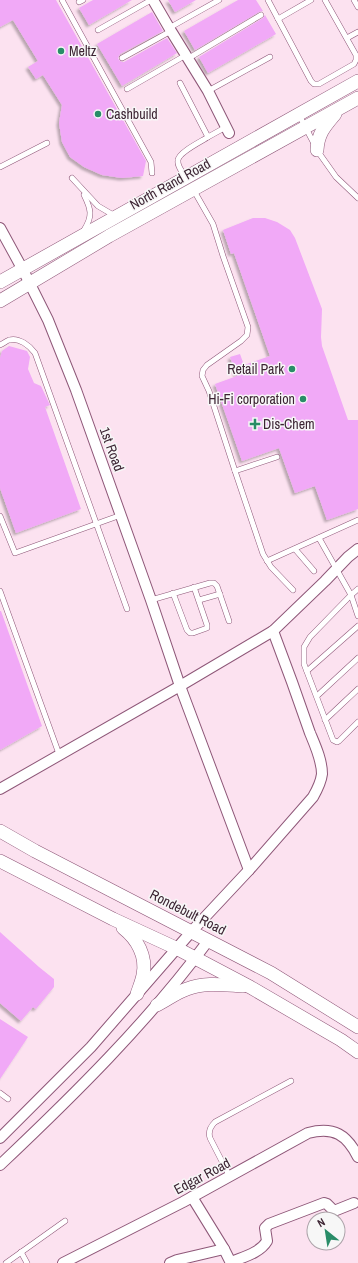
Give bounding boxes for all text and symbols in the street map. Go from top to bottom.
place label: Meltz [69,42,97,60]
marker: Meltz [56,46,66,56]
place label: Cashbuild [106,105,158,123]
marker: Cashbuild [93,109,103,119]
street label: North Rand Road [127,154,213,214]
place label: Retail Park [227,360,284,378]
marker: Retail Park [287,364,297,374]
place label: Hi-Fi corporation [208,390,295,408]
marker: Hi-Fi corporation [298,394,308,404]
place label: Dis-Chem [263,415,315,433]
marker: Dis-Chem [250,419,260,429]
street label: 1st Road [96,424,128,474]
street label: Rondebult Road [147,885,229,939]
street label: Edgar Road [171,1154,233,1198]
north arrow [306,1211,346,1251]
text: N [315,1215,327,1230]

